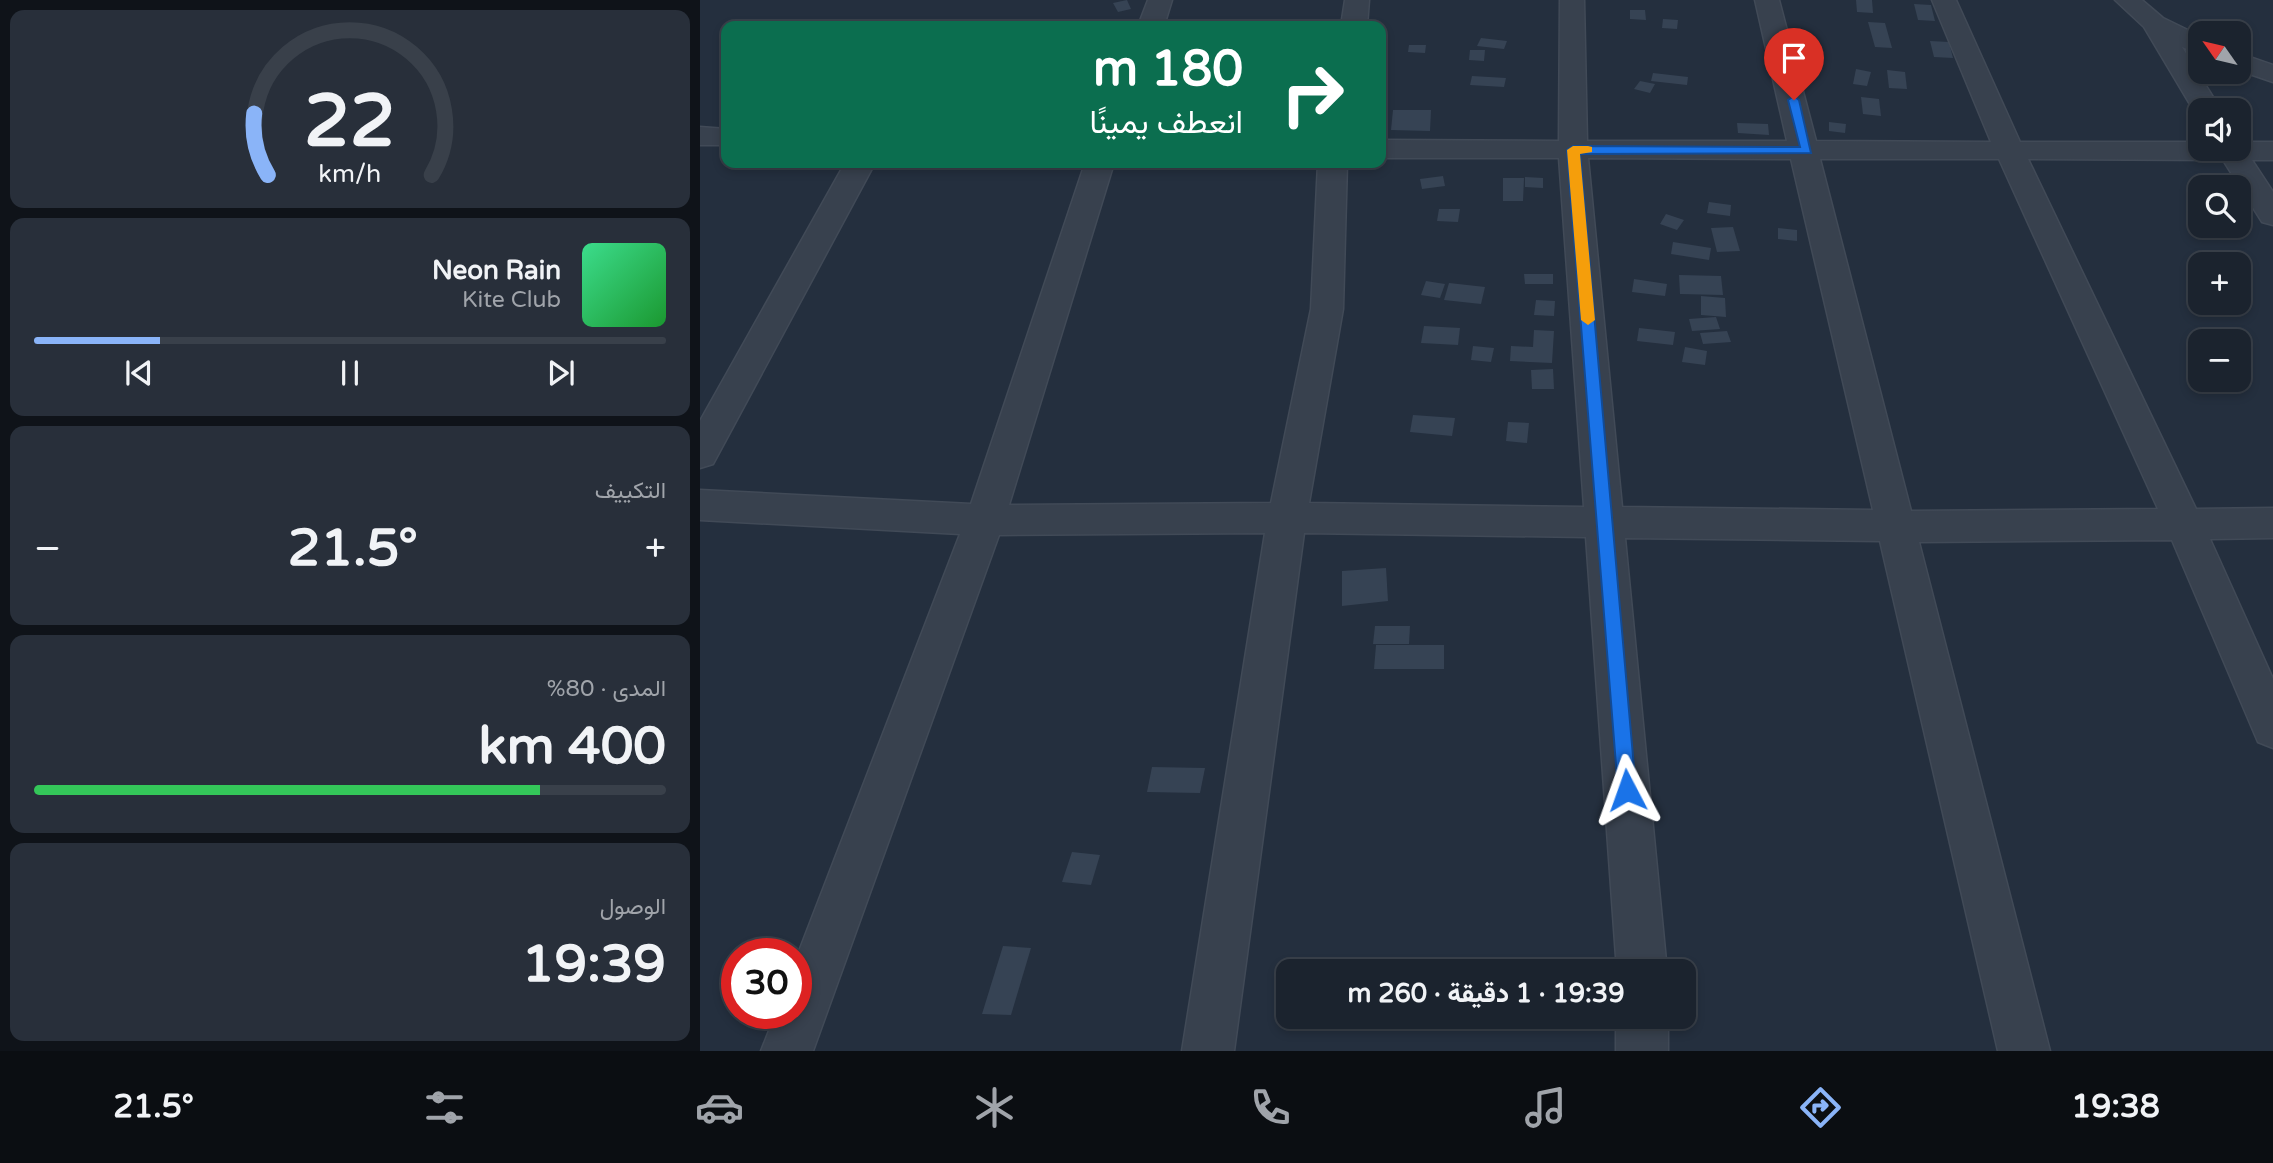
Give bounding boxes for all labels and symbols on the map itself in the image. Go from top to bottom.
north arrow [2188,21,2250,84]
pin [1764,28,1824,100]
position arrow [1590,753,1664,827]
speed limit sign: 30 [721,938,812,1029]

